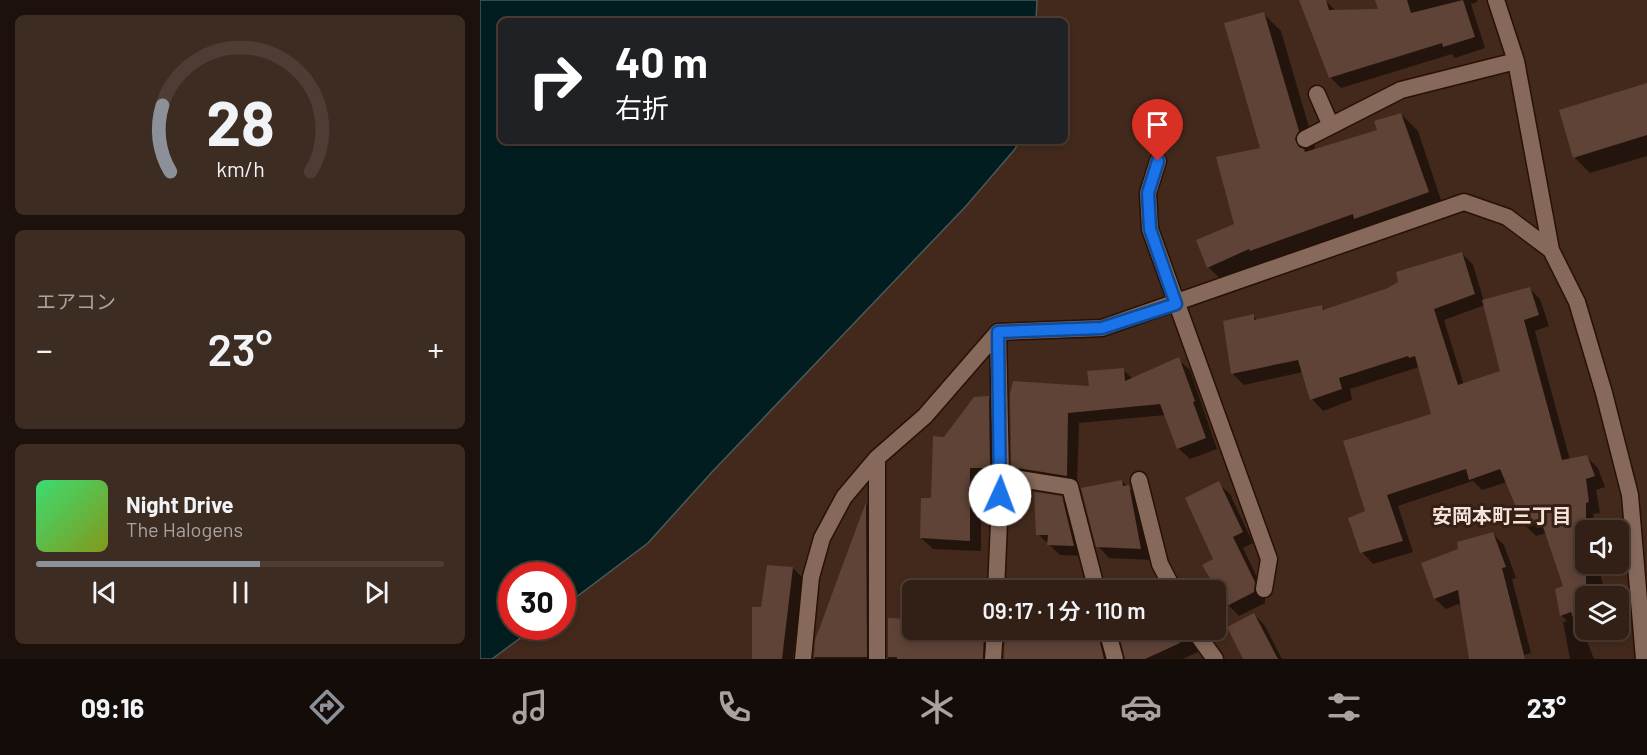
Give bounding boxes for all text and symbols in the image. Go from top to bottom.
text: 40 m [615,36,708,86]
icon: right [516,42,594,120]
text: 28 [206,84,274,158]
text: 右折 [615,91,669,123]
pin [1132,99,1183,161]
icon: arrive [1141,108,1174,141]
text: km/h [216,156,264,181]
text: エアコン [36,289,116,313]
text: 23° [207,321,273,375]
text: − [36,329,53,369]
text: + [428,329,444,369]
position arrow [968,463,1032,527]
text: Night Drive [126,491,234,517]
district label: 安岡本町三丁目 [1432,503,1572,527]
text: The Halogens [126,517,243,541]
map controls [1575,520,1629,640]
button: sound [1575,520,1629,574]
speed limit sign: 30 [498,562,576,640]
icon: previous [88,576,121,609]
icon: pause [224,576,257,609]
icon: next [360,576,393,609]
button: layers [1575,586,1629,640]
text: 09:17 · 1 分 · 110 m [983,597,1145,623]
icon: directions [306,686,348,728]
icon: music [509,686,551,728]
icon: phone [713,686,755,728]
icon: climate [916,686,958,728]
icon: car [1120,686,1162,728]
icon: filters [1323,686,1365,728]
text: 09:16 [81,691,144,723]
text: 23° [1527,691,1566,723]

